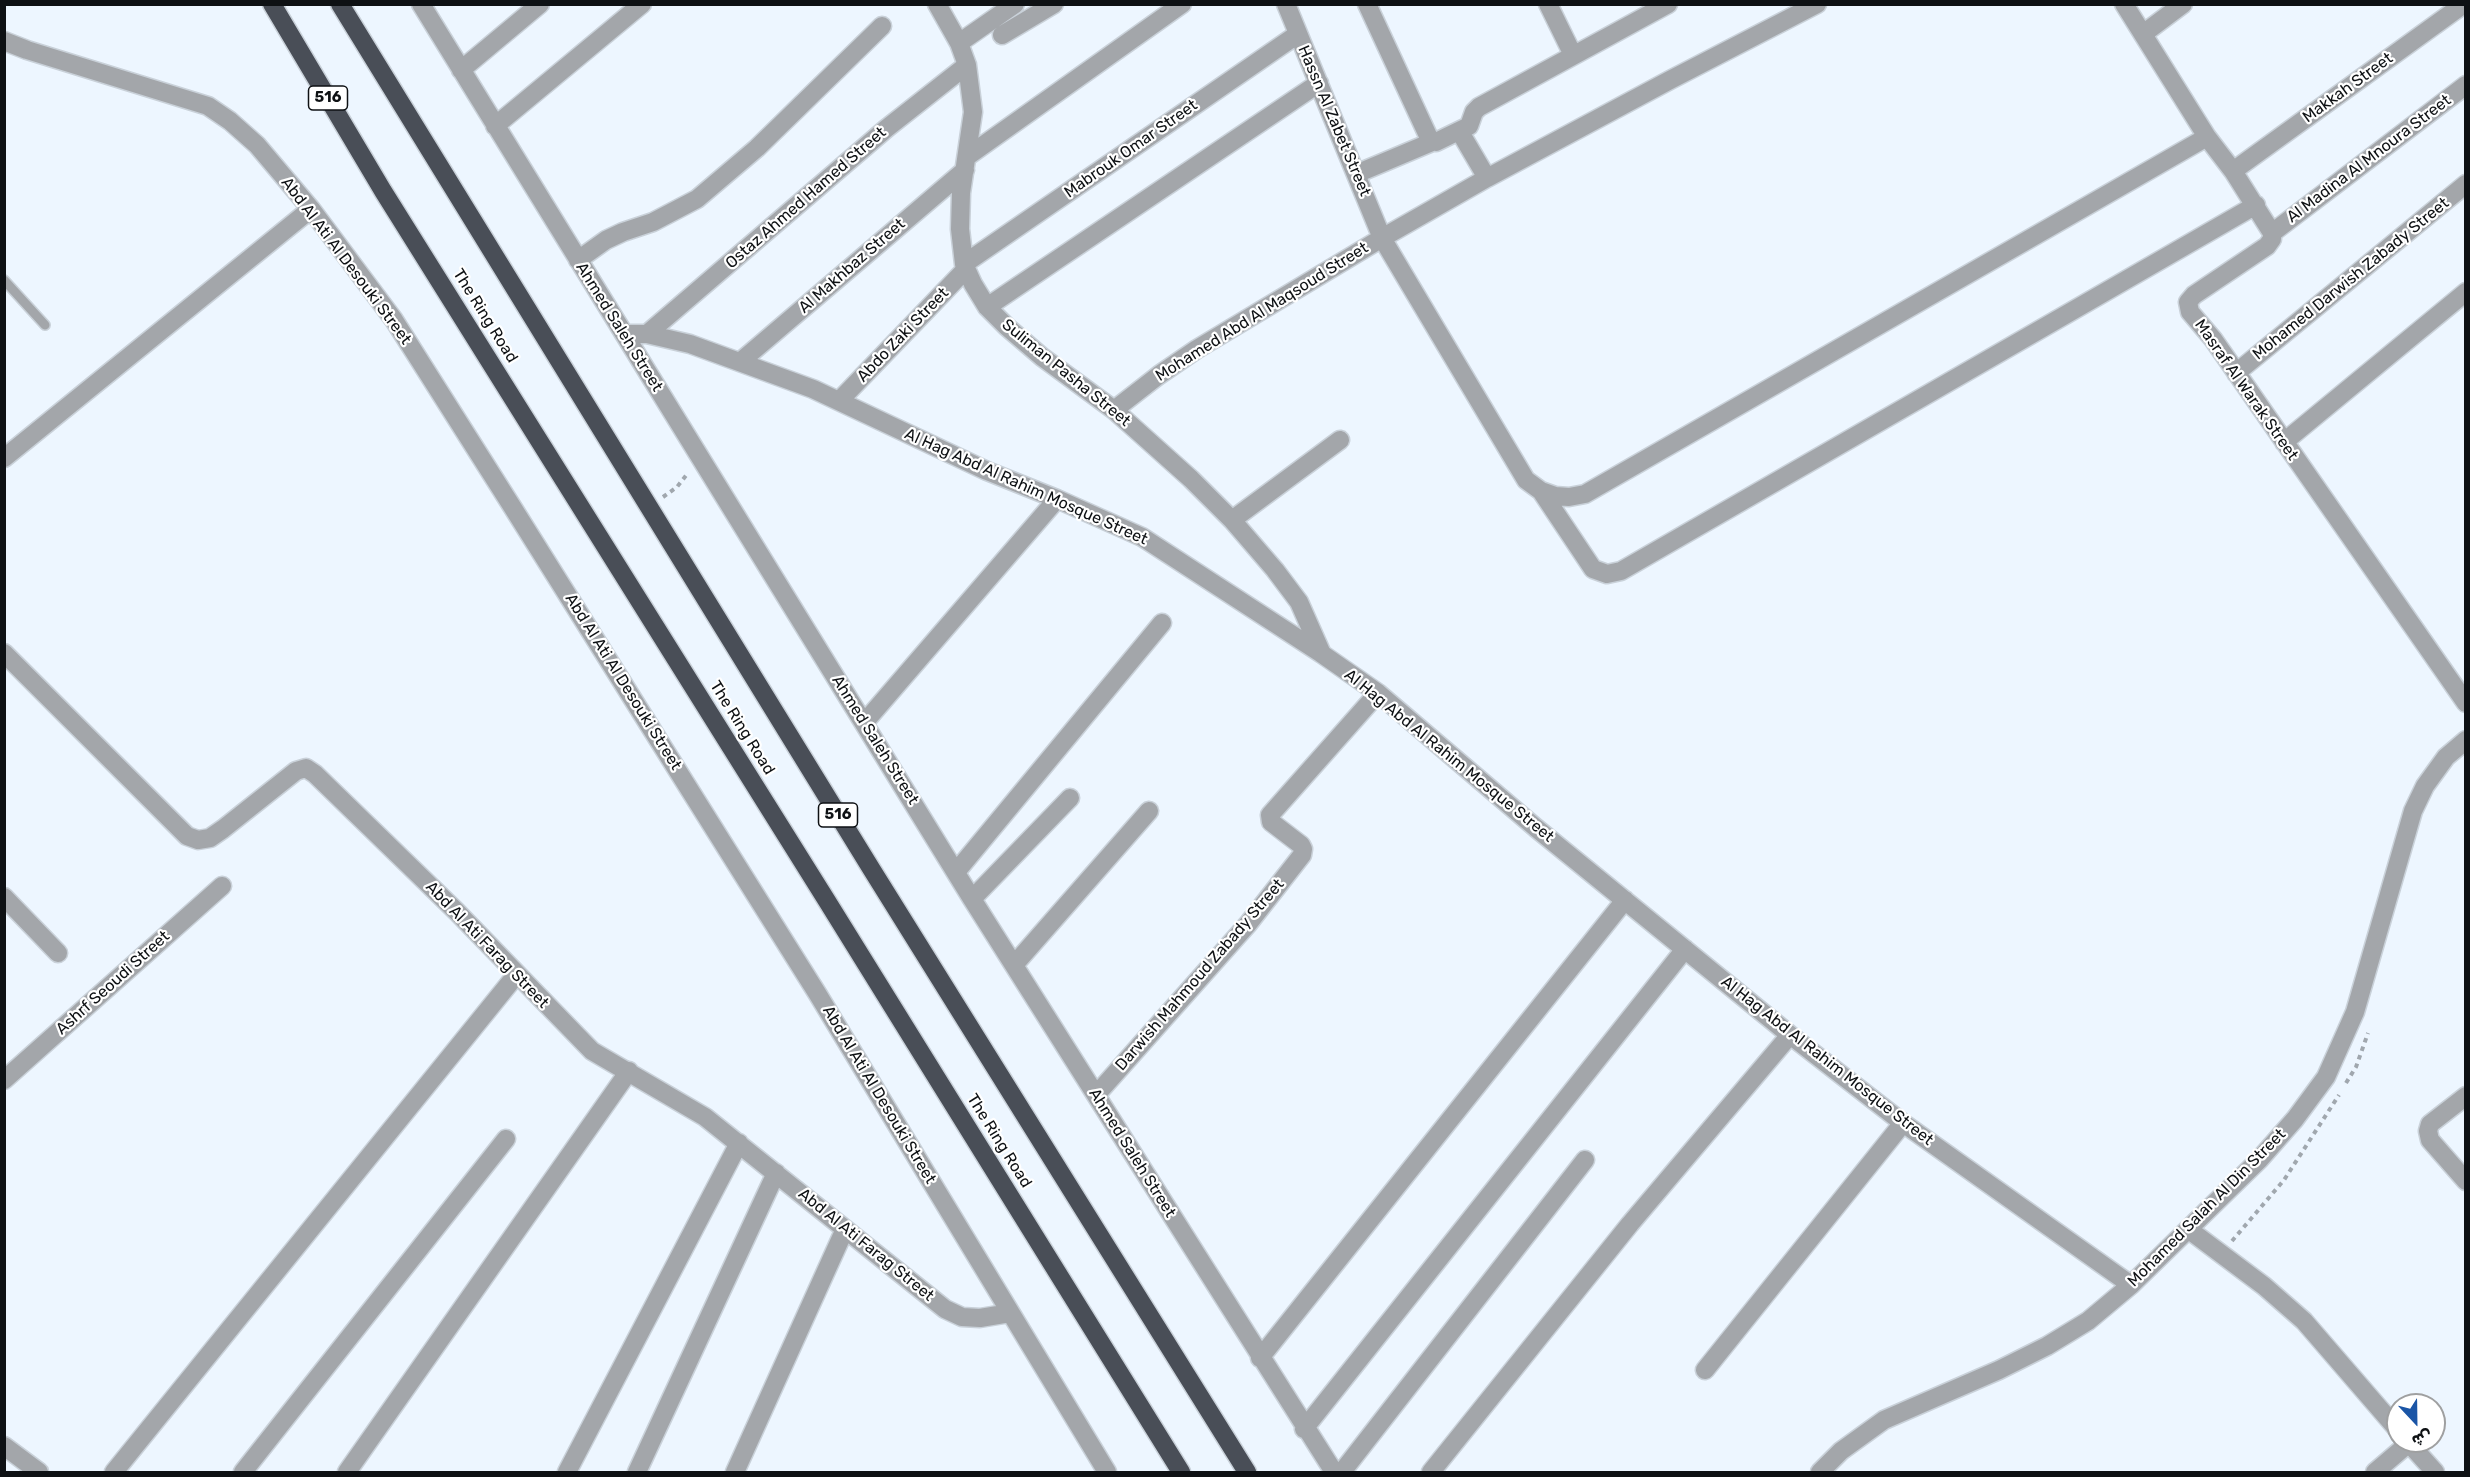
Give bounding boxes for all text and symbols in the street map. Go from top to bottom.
street label: Hassn Al Zabet Street [1294,43,1374,199]
street label: Makkah Street [2299,49,2397,127]
road number: 516 [308,86,348,110]
street label: Al Madina Al Mnoura Street [2283,91,2455,227]
street label: Mabrouk Omar Street [1061,96,1201,202]
street label: Ostaz Ahmed Hamed Street [722,123,890,273]
street label: Abd Al Ati Al Desouki Street [277,174,415,348]
street label: Mohamed Darwish Zabady Street [2249,194,2453,364]
street label: Al Makhbaz Street [795,215,909,317]
street label: Mohamed Abd Al Maqsoud Street [1152,238,1372,386]
street label: Ahmed Saleh Street [571,259,667,395]
street label: The Ring Road [449,266,521,366]
street label: Abdo Zaki Street [853,284,953,386]
street label: Suliman Pasha Street [998,315,1134,431]
street label: Masraf Al Warak Street [2190,316,2302,464]
street label: Al Hag Abd Al Rahim Mosque Street [902,425,1150,549]
street label: Abd Al Ati Al Desouki Street [561,590,685,774]
street label: Al Hag Abd Al Rahim Mosque Street [1340,666,1558,846]
street label: Ahmed Saleh Street [827,672,923,808]
street label: The Ring Road [706,678,778,778]
road number: 516 [818,803,858,827]
street label: Darwish Mahmoud Zabady Street [1112,875,1288,1075]
street label: Abd Al Ati Farag Street [421,878,553,1012]
street label: Ashrf Seoudi Street [52,927,174,1039]
street label: Al Hag Abd Al Rahim Mosque Street [1717,972,1937,1150]
street label: Abd Al Ati Al Desouki Street [818,1002,940,1188]
street label: Ahmed Saleh Street [1084,1085,1180,1221]
street label: The Ring Road [963,1091,1035,1191]
street label: Mohamed Salah Al Din Street [2124,1125,2290,1291]
street label: Abd Al Ati Farag Street [794,1184,938,1306]
north arrow [2386,1393,2446,1453]
text: ش [2409,1426,2435,1451]

